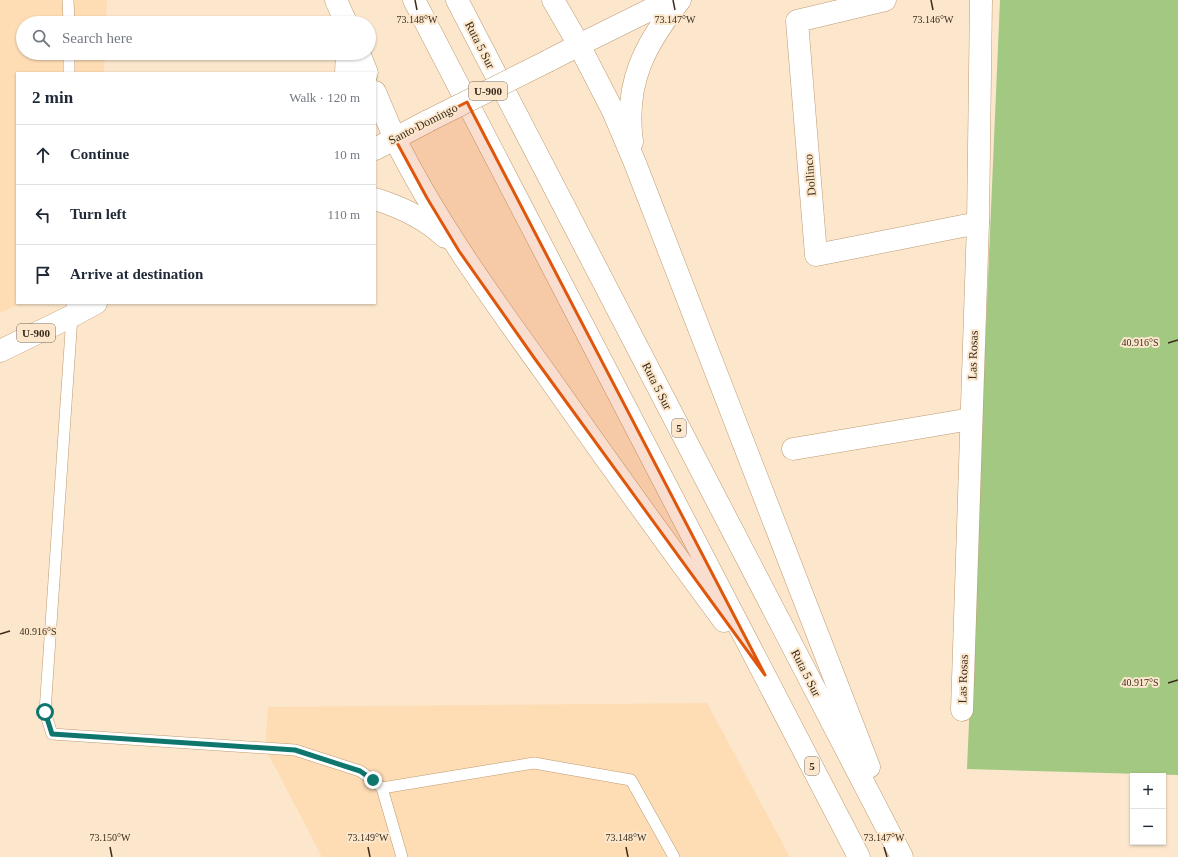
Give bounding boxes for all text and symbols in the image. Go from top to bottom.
text: 73.148°W [397,14,438,25]
text: 73.147°W [655,14,696,25]
text: 73.146°W [913,14,954,25]
search box [16,16,376,60]
street label: Ruta 5 Sur [462,19,498,71]
icon: search [30,27,52,49]
text: Search here [62,30,132,46]
road number: U-900 [469,82,507,100]
text: 2 min [32,88,73,107]
text: Walk · 120 m [289,90,360,105]
street label: Santo Domingo [386,101,460,147]
icon: ahead [32,144,54,166]
text: Continue [70,146,129,162]
text: 10 m [334,147,360,162]
street label: Dollinco [801,153,819,197]
icon: left [32,204,54,226]
text: Turn left [70,206,127,222]
text: 110 m [328,207,360,222]
icon: arrive [32,264,54,286]
text: Arrive at destination [70,266,203,282]
road number: U-900 [17,324,55,342]
street label: Las Rosas [965,330,981,380]
text: 40.916°S [1121,337,1159,348]
street label: Ruta 5 Sur [639,360,675,412]
road number: 5 [672,419,686,437]
text: 40.916°S [19,626,57,637]
street label: Ruta 5 Sur [788,647,824,699]
street label: Las Rosas [955,654,971,704]
text: 40.917°S [1121,677,1159,688]
route start [36,703,54,721]
road number: 5 [805,757,819,775]
route end [364,771,382,789]
map controls [1130,773,1166,845]
button: + [1130,773,1166,809]
button: − [1130,809,1166,845]
text: 73.150°W [90,832,131,843]
text: 73.149°W [348,832,389,843]
text: 73.148°W [606,832,647,843]
text: 73.147°W [864,832,905,843]

